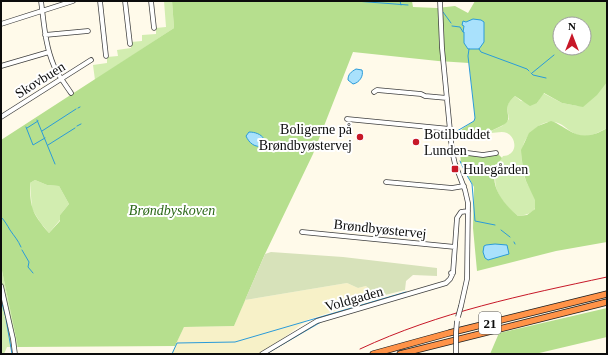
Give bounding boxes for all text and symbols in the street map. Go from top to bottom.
north arrow [552,16,592,56]
text: N [568,20,576,32]
street label: Skovbuen [12,59,68,101]
place label: Boligerne på Brøndbyøstervej [259,122,353,153]
place label: Botilbuddet Lunden [424,127,490,158]
marker: Boligerne på Brøndbyøstervej [355,132,365,142]
marker: Botilbuddet Lunden [411,137,421,147]
place label: Hulegården [463,162,528,177]
marker: Hulegården [450,164,460,174]
park label: Brøndbyskoven [129,203,215,218]
street label: Brøndbyøstervej [333,217,427,241]
street label: Voldgaden [323,284,385,314]
road number: 21 [479,312,501,334]

